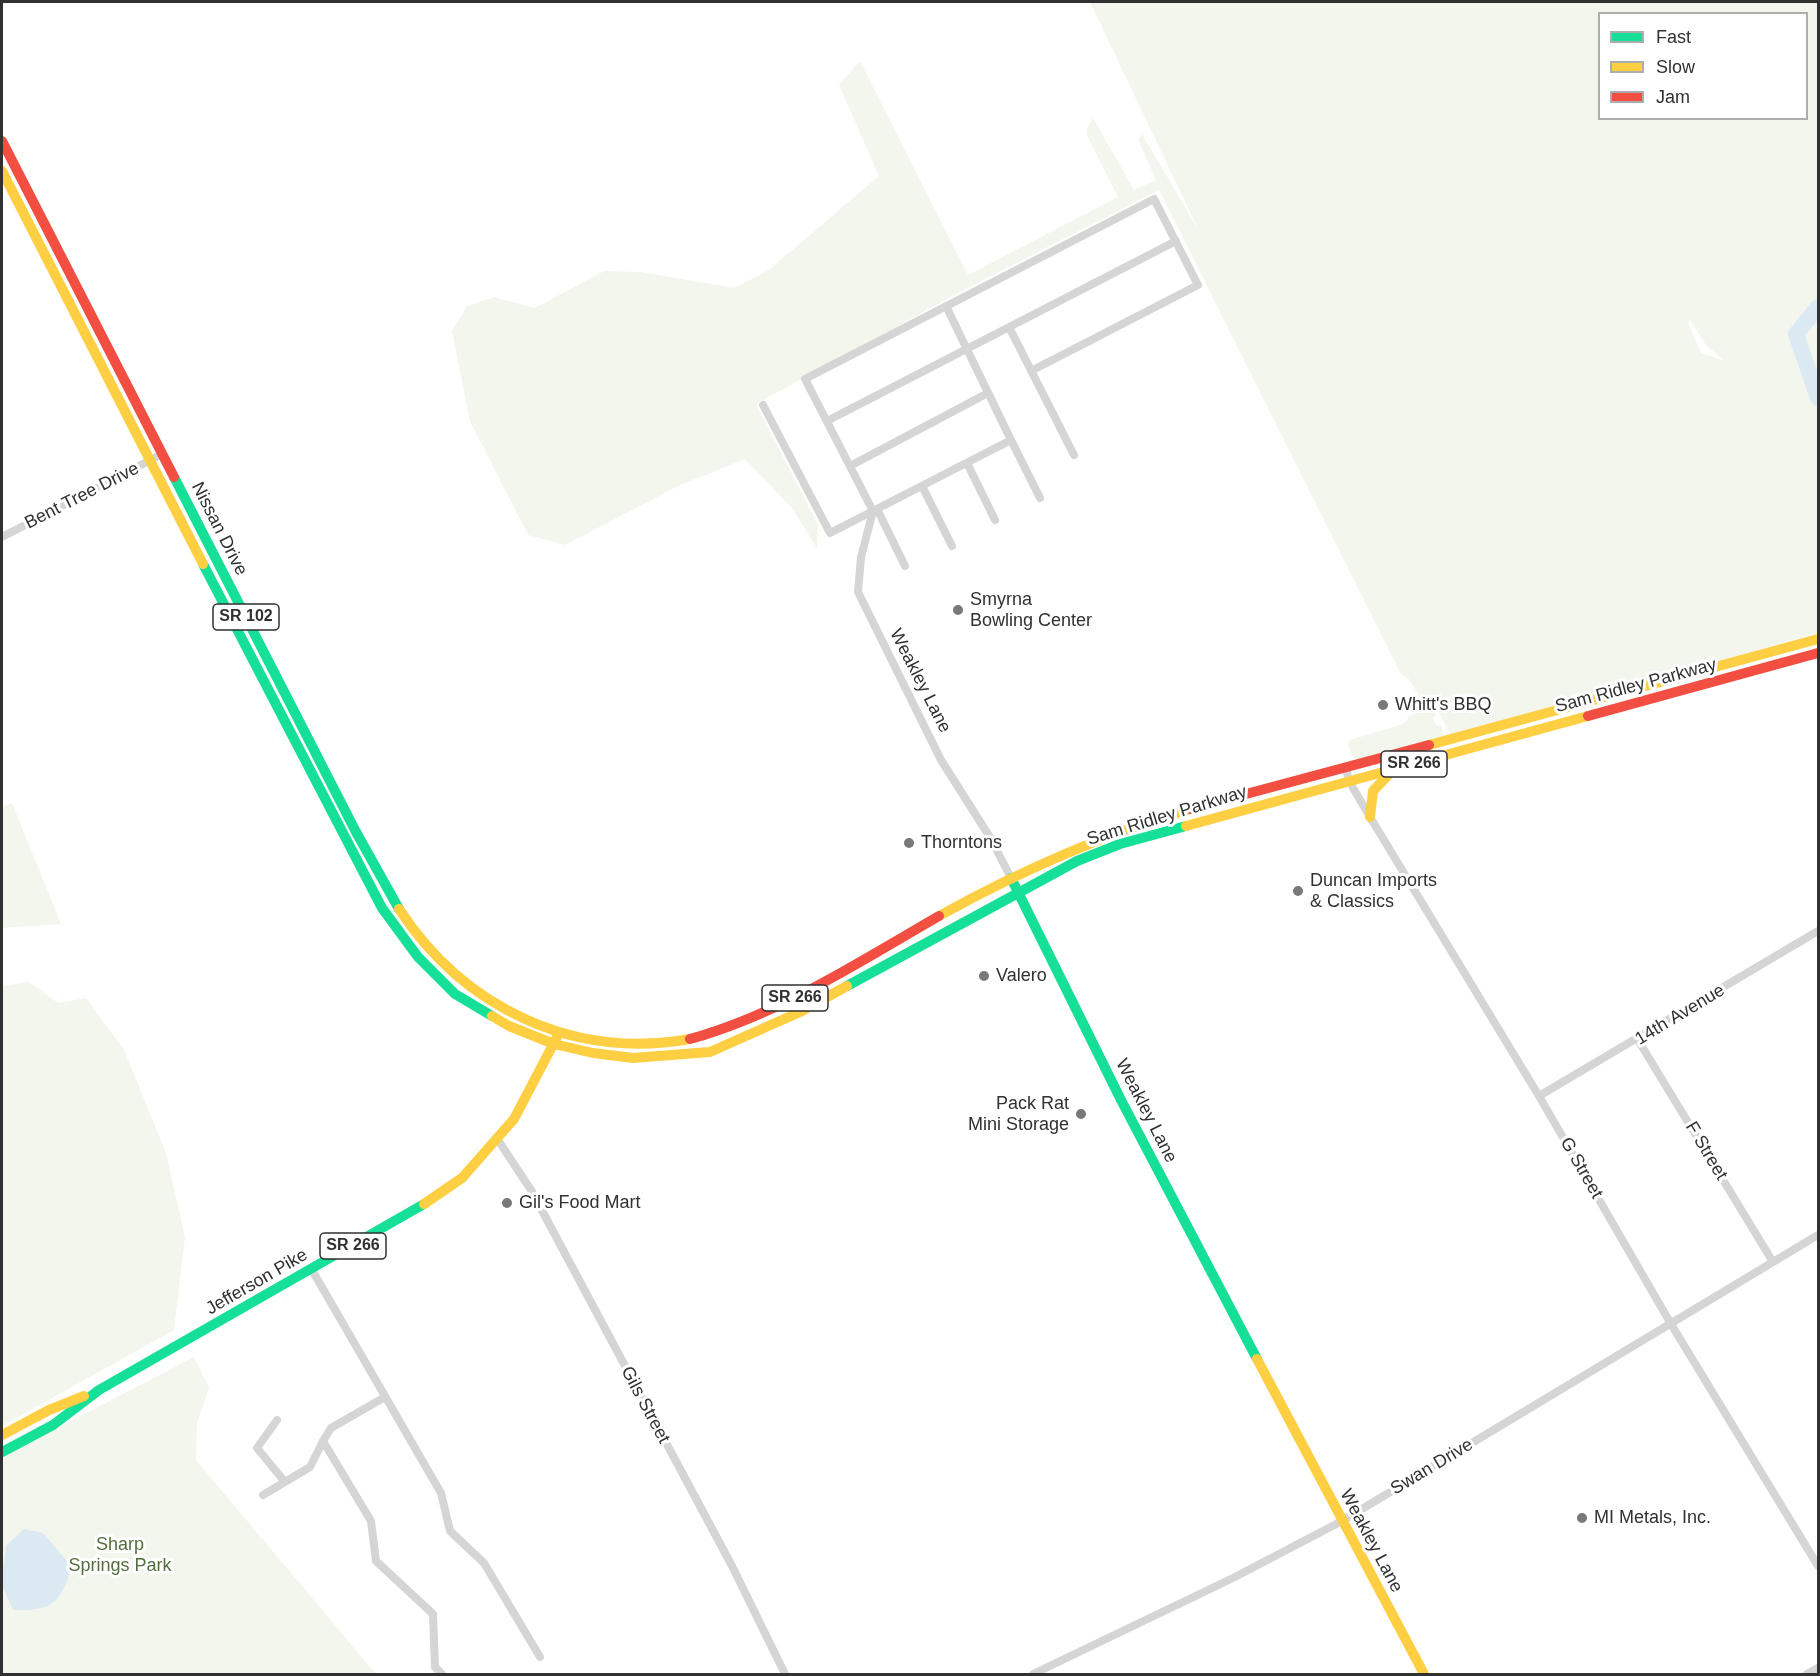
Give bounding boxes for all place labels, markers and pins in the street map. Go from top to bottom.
place label: Smyrna Bowling Center [970,589,1092,632]
marker: Smyrna Bowling Center [951,603,965,617]
place label: Whitt's BBQ [1395,694,1491,716]
marker: Whitt's BBQ [1376,698,1390,712]
place label: Thorntons [921,832,1002,854]
marker: Thorntons [902,836,916,850]
place label: Duncan Imports & Classics [1310,870,1437,912]
marker: Duncan Imports & Classics [1291,884,1305,898]
place label: Valero [996,965,1047,987]
marker: Valero [977,969,991,983]
place label: Pack Rat Mini Storage [968,1093,1069,1136]
marker: Pack Rat Mini Storage [1074,1107,1088,1121]
place label: Gil's Food Mart [519,1192,640,1214]
marker: Gil's Food Mart [500,1196,514,1210]
place label: MI Metals, Inc. [1594,1507,1711,1529]
marker: MI Metals, Inc. [1575,1511,1589,1525]

